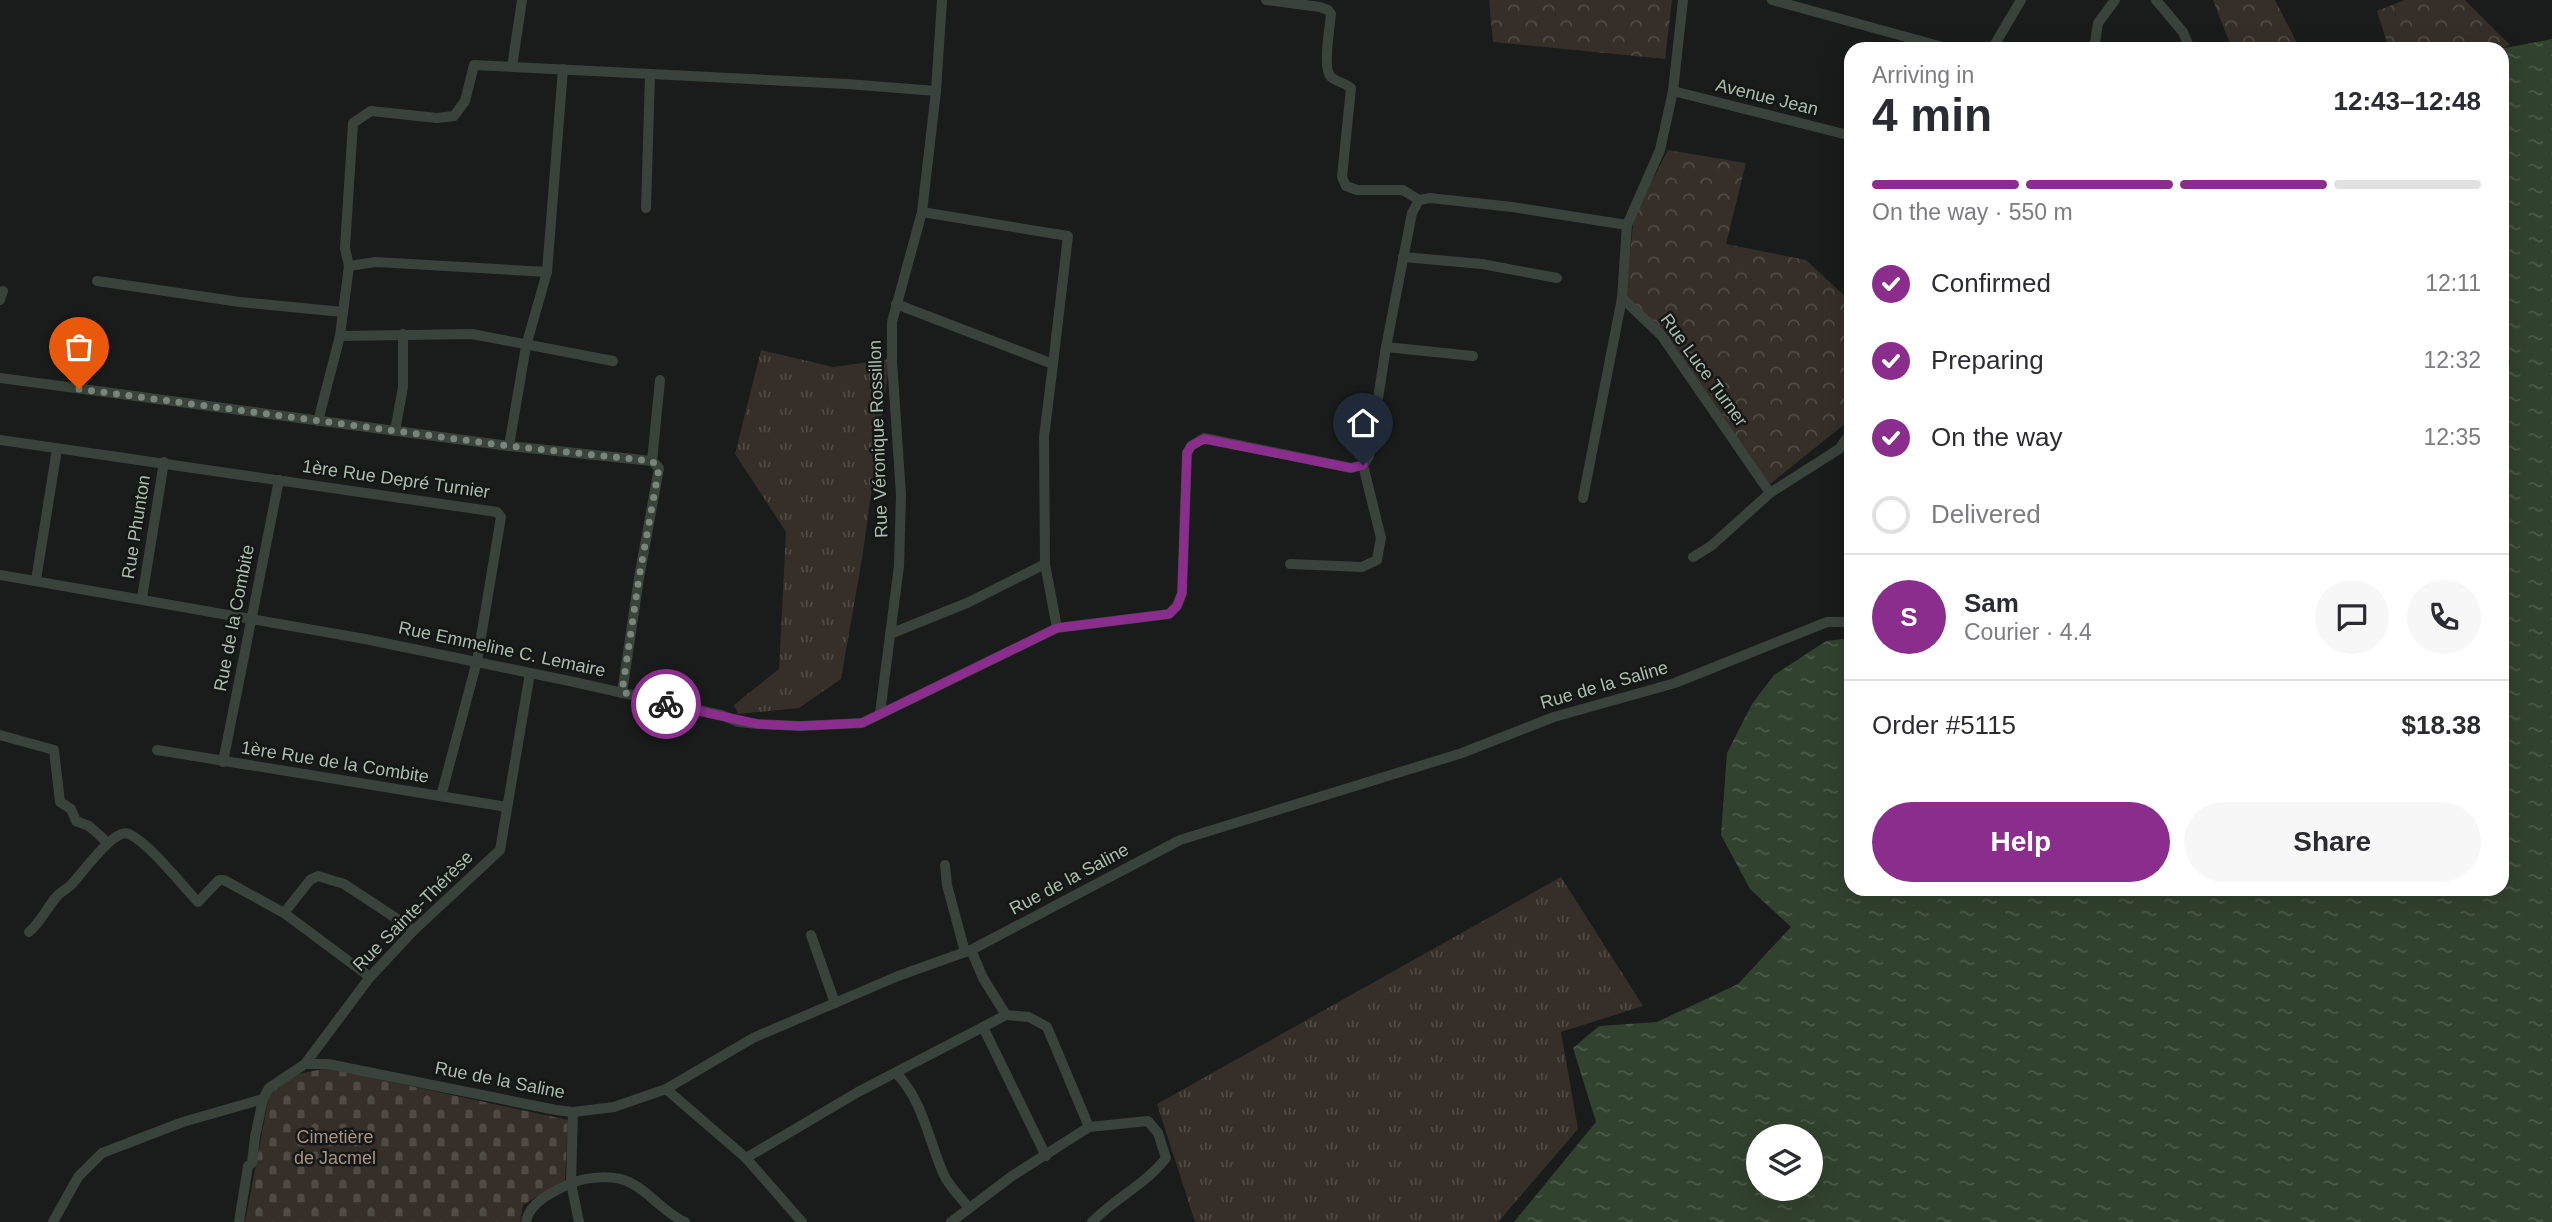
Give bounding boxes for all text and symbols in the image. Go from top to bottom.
text: Arriving in [1872,62,1974,88]
street label: Avenue Jean [1714,75,1820,119]
text: 12:43–12:48 [2334,86,2481,116]
text: 4 min [1872,89,1992,141]
text: On the way · 550 m [1872,199,2073,225]
icon: check [1872,265,1910,303]
text: Confirmed [1931,268,2051,298]
text: 12:11 [2425,270,2481,296]
street label: Rue Luce Turner [1657,310,1751,430]
pin [49,317,109,389]
icon: bag [60,328,98,366]
street label: Rue Véronique Rossillon [865,340,891,538]
icon: check [1872,342,1910,380]
text: Preparing [1931,345,2044,375]
text: 12:32 [2423,347,2481,373]
pin [1333,393,1393,465]
icon: home [1344,404,1382,442]
icon: check [1872,419,1910,457]
text: On the way [1931,422,2063,452]
text: 12:35 [2423,424,2481,450]
street label: 1ère Rue Depré Turnier [301,456,491,502]
street label: Rue Phunton [118,474,154,580]
text: Delivered [1931,499,2041,529]
street label: Rue de la Combite [210,543,258,693]
button: chat [2315,580,2389,654]
button: phone [2407,580,2481,654]
text: Sam [1964,588,2019,618]
text: S [1900,602,1918,632]
street label: Rue Emmeline C. Lemaire [397,617,607,681]
text: Courier · 4.4 [1964,619,2092,645]
street label: Rue de la Saline [1538,657,1670,713]
courier [631,669,701,739]
icon: bike [647,685,685,723]
text: Order #5115 [1872,710,2016,740]
text: $18.38 [2401,710,2481,740]
street label: 1ère Rue de la Combite [240,737,430,787]
button: Help [1872,802,2170,882]
button: Share [2184,802,2481,882]
street label: Rue de la Saline [1006,839,1132,919]
street label: Rue Sainte-Thérèse [349,847,477,975]
street label: Rue de la Saline [433,1058,567,1102]
map controls [1746,1124,1823,1201]
button: layers [1746,1124,1823,1201]
park label: Cimetière de Jacmel [294,1127,376,1168]

